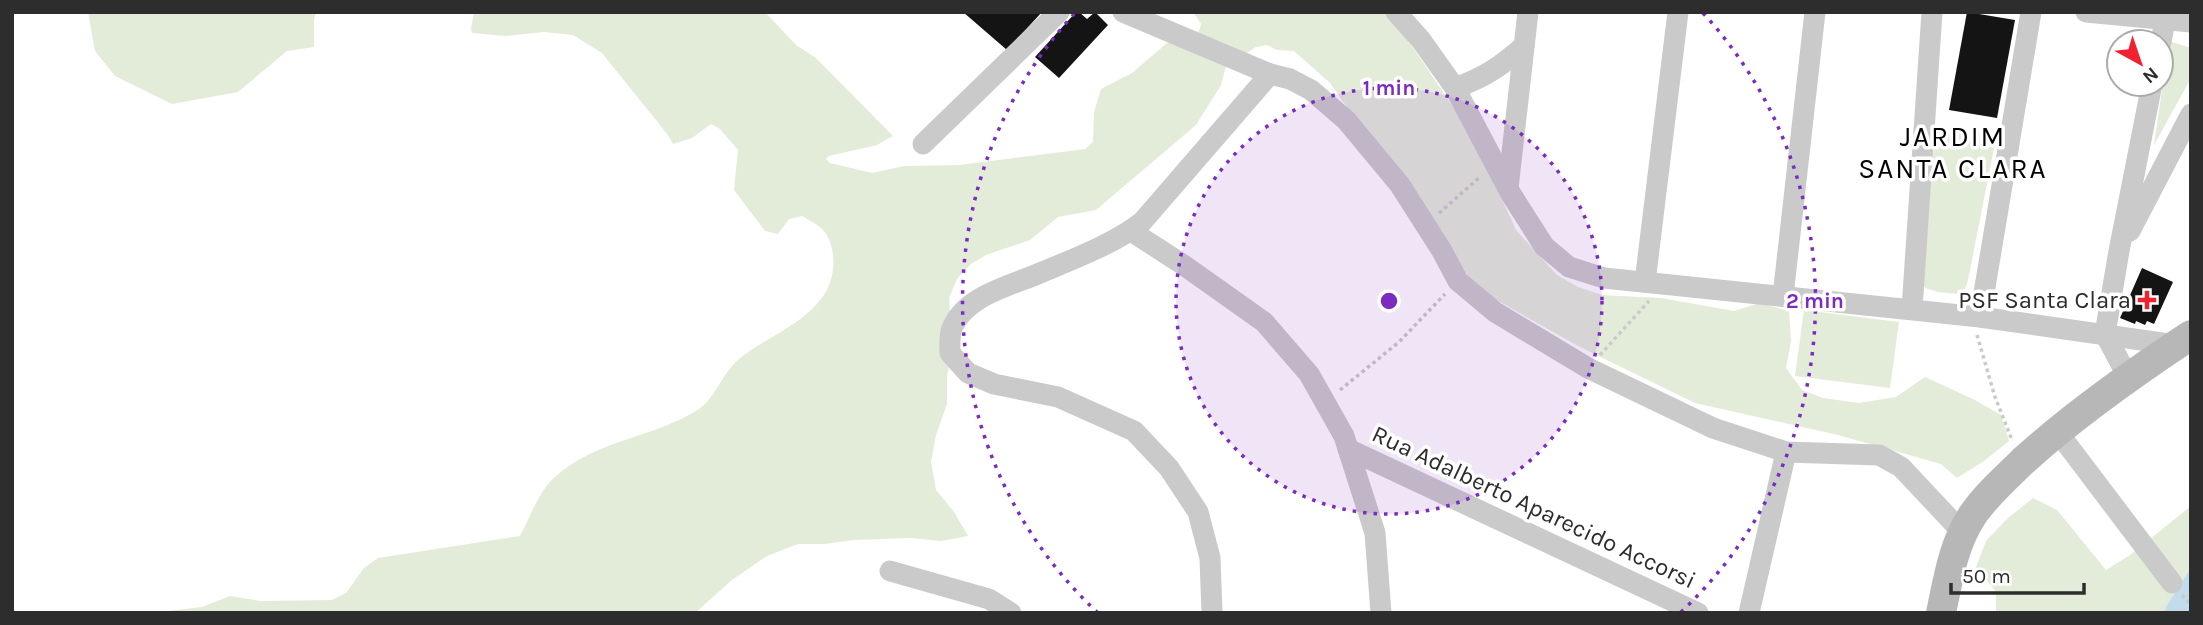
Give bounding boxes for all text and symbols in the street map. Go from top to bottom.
north arrow [2105,28,2175,98]
text: N [2138,62,2163,88]
text: 1 min [1363,76,1415,100]
district label: JARDIM SANTA CLARA [1858,120,2048,185]
place label: PSF Santa Clara [1958,286,2131,314]
centre of rings [1377,289,1401,313]
text: 2 min [1786,289,1844,313]
marker: PSF Santa Clara [2137,290,2157,310]
street label: Rua Adalberto Aparecido Accorsi [1368,420,1700,594]
scale bar [1951,552,2084,596]
text: 50 m [1962,564,2011,588]

